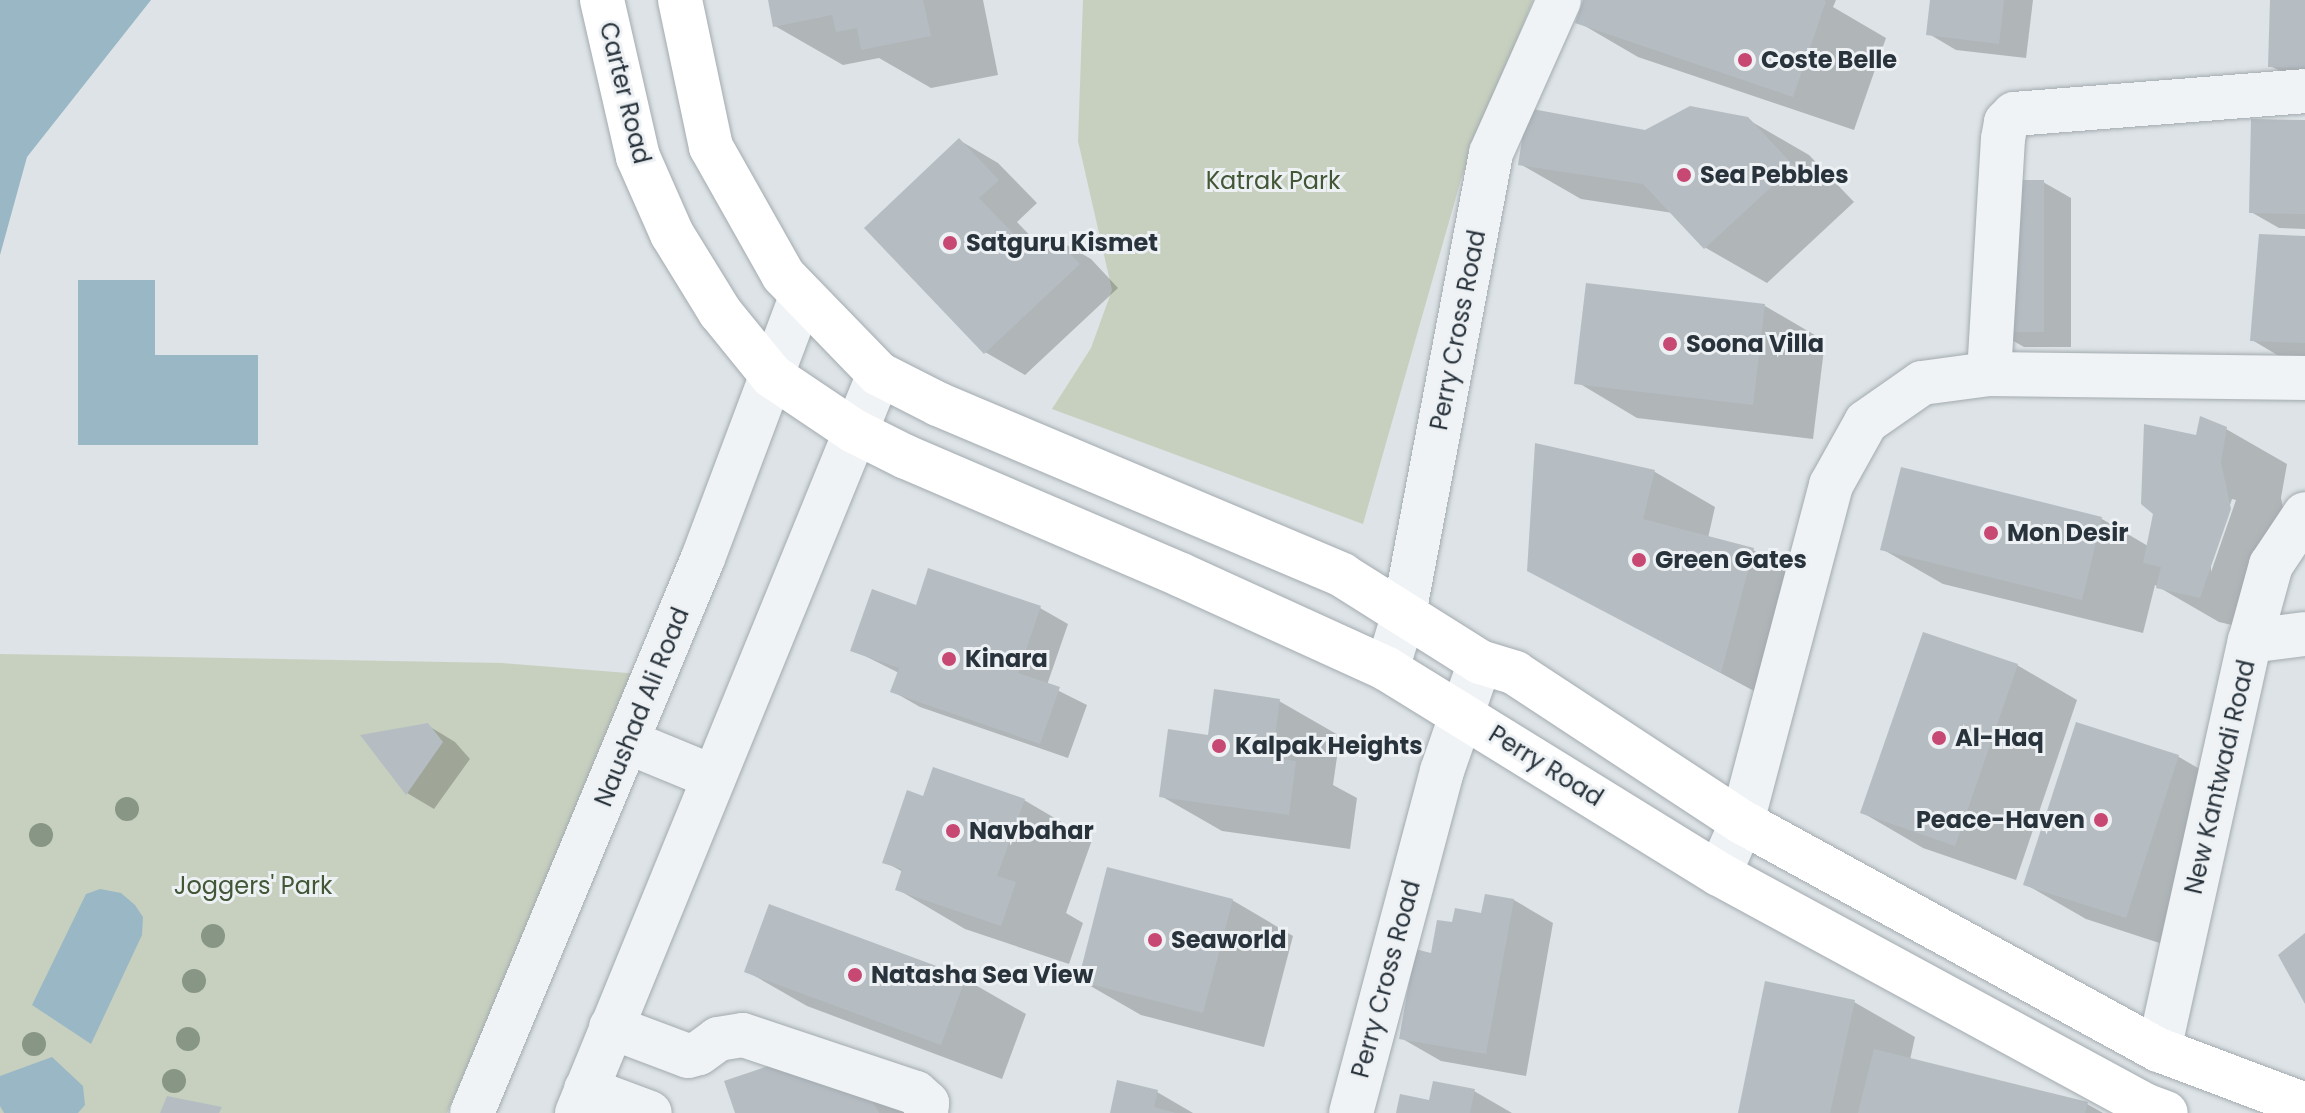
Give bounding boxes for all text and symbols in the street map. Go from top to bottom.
street label: Carter Road [593,19,657,167]
place label: Coste Belle [1761,46,1897,74]
marker: Coste Belle [1736,51,1754,69]
place label: Sea Pebbles [1700,161,1849,189]
marker: Sea Pebbles [1675,166,1693,184]
park label: Katrak Park [1206,167,1340,195]
street label: Perry Cross Road [1424,227,1492,433]
place label: Satguru Kismet [966,229,1158,257]
marker: Satguru Kismet [941,234,959,252]
place label: Soona Villa [1686,330,1824,358]
marker: Soona Villa [1661,335,1679,353]
place label: Mon Desir [2007,519,2129,547]
marker: Mon Desir [1982,524,2000,542]
place label: Green Gates [1655,546,1807,574]
marker: Green Gates [1630,551,1648,569]
street label: Naushad Ali Road [589,603,695,811]
place label: Kinara [965,645,1048,673]
marker: Kinara [940,650,958,668]
street label: New Kantwadi Road [2179,657,2261,897]
street label: Perry Road [1484,720,1608,812]
place label: Al-Haq [1955,724,2044,752]
marker: Al-Haq [1930,729,1948,747]
place label: Kalpak Heights [1235,732,1423,760]
marker: Kalpak Heights [1210,737,1228,755]
place label: Peace-Haven [1916,806,2085,834]
marker: Peace-Haven [2092,811,2110,829]
place label: Navbahar [969,817,1094,845]
marker: Navbahar [944,822,962,840]
park label: Joggers' Park [174,872,332,900]
street label: Perry Cross Road [1346,877,1426,1081]
place label: Seaworld [1171,926,1287,954]
marker: Seaworld [1146,931,1164,949]
place label: Natasha Sea View [871,961,1093,989]
marker: Natasha Sea View [846,966,864,984]

